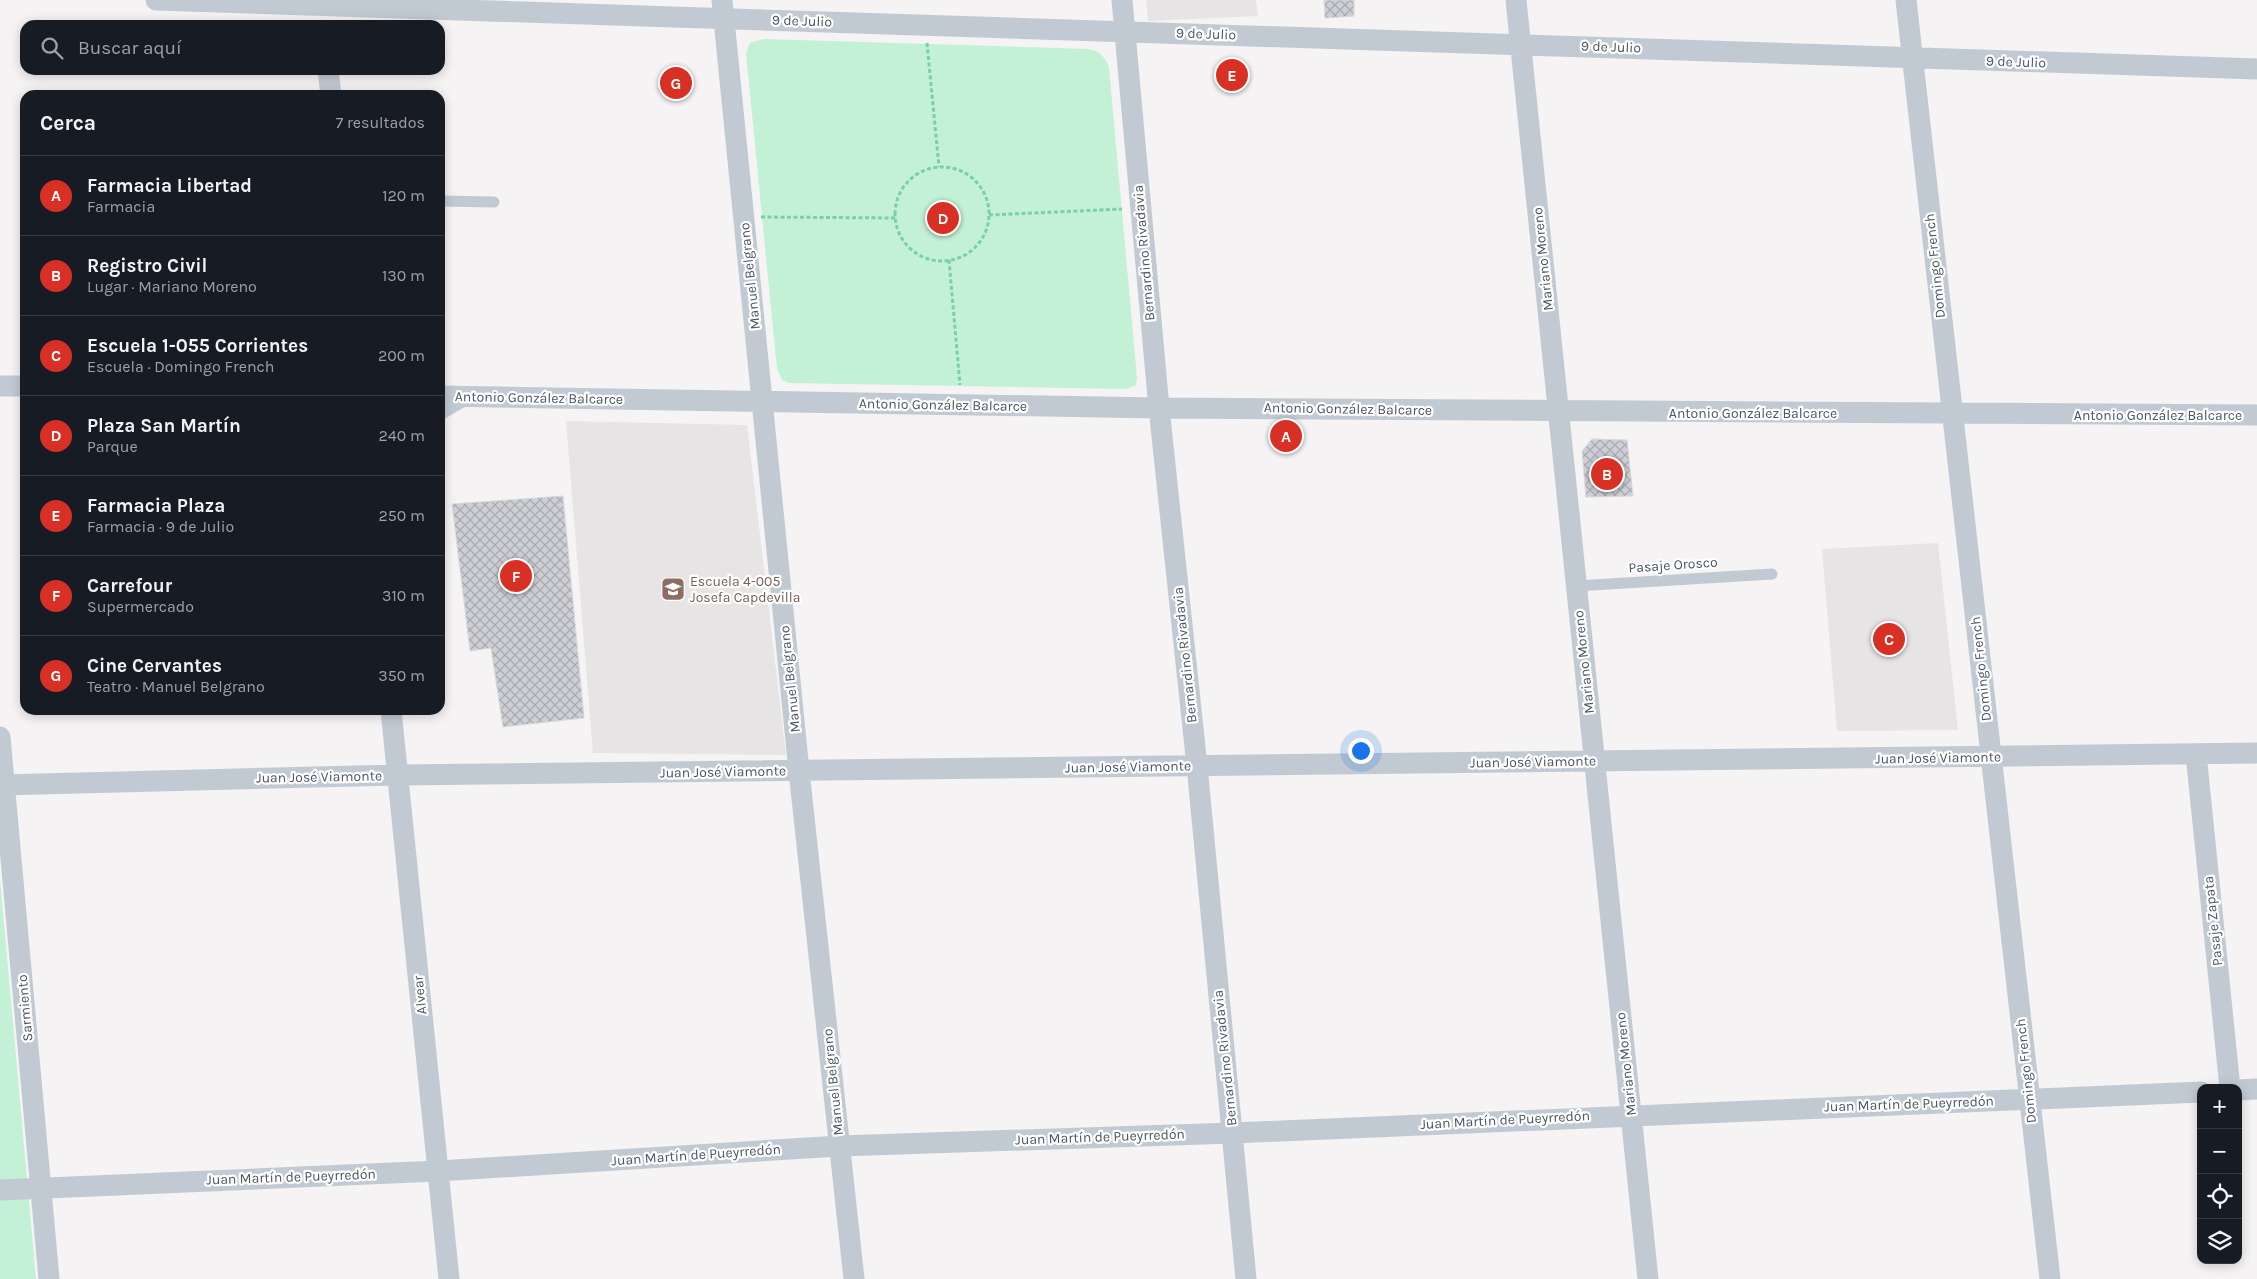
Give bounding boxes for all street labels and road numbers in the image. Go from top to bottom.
street label: 9 de Julio [772,11,832,31]
street label: 9 de Julio [1176,24,1236,44]
street label: 9 de Julio [1581,37,1641,57]
street label: 9 de Julio [1986,52,2046,72]
street label: Bernardino Rivadavia [1130,184,1158,322]
street label: Mariano Moreno [1529,206,1557,312]
street label: Domingo French [1921,213,1949,319]
street label: Manuel Belgrano [736,222,764,330]
street label: Antonio González Balcarce [455,388,623,408]
street label: Antonio González Balcarce [859,395,1027,415]
street label: Antonio González Balcarce [1264,399,1432,419]
street label: Antonio González Balcarce [1669,405,1837,422]
street label: Antonio González Balcarce [2074,407,2242,424]
street label: Pasaje Orosco [1628,553,1718,577]
street label: Bernardino Rivadavia [1169,586,1201,724]
street label: Mariano Moreno [1570,609,1598,715]
street label: Domingo French [1967,616,1995,722]
street label: Manuel Belgrano [776,625,804,733]
street label: Juan José Viamonte [1875,748,2001,768]
street label: Juan José Viamonte [1470,752,1596,772]
street label: Juan José Viamonte [1065,757,1191,777]
street label: Juan José Viamonte [660,762,786,782]
street label: Juan José Viamonte [256,767,382,787]
street label: Pasaje Zapata [2200,875,2226,967]
street label: Sarmiento [14,974,36,1042]
street label: Alvear [409,974,430,1015]
street label: Bernardino Rivadavia [1209,989,1241,1127]
street label: Mariano Moreno [1612,1011,1640,1117]
street label: Domingo French [2012,1018,2040,1124]
street label: Manuel Belgrano [819,1028,847,1136]
street label: Juan Martín de Pueyrredón [1824,1093,1994,1115]
street label: Juan Martín de Pueyrredón [1420,1107,1590,1133]
street label: Juan Martín de Pueyrredón [1015,1126,1185,1148]
street label: Juan Martín de Pueyrredón [611,1141,781,1169]
street label: Juan Martín de Pueyrredón [206,1166,376,1188]

